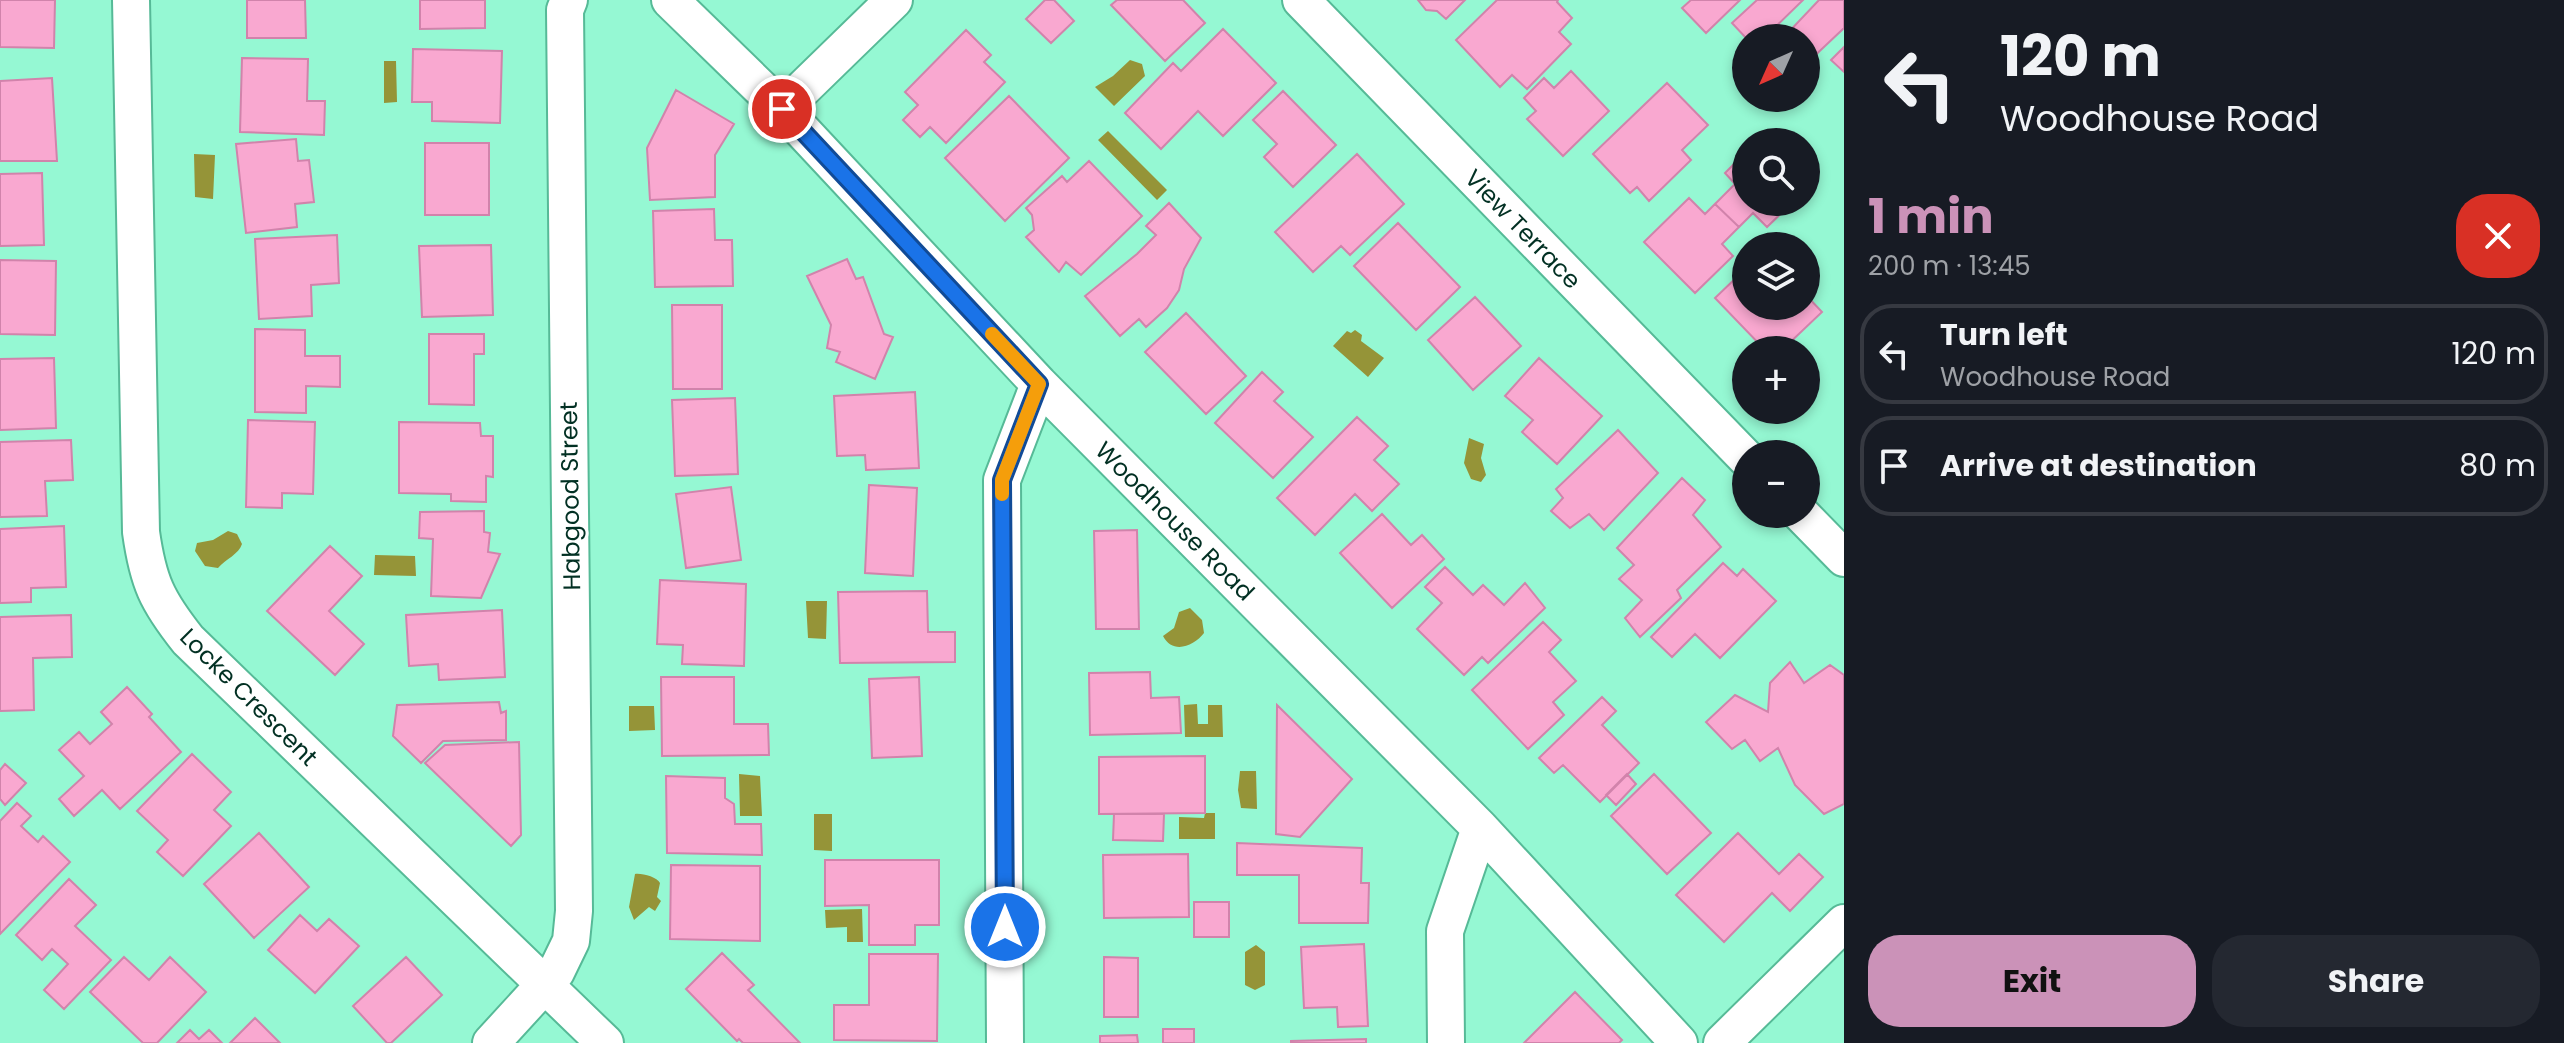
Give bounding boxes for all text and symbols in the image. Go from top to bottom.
text: 120 m [2000,17,2161,96]
north arrow [1732,24,1820,112]
map controls [1732,24,1820,528]
icon: left [1868,32,1972,136]
pin [748,75,816,143]
icon: arrive [760,87,804,131]
text: Woodhouse Road [2000,93,2319,144]
button: search [1732,128,1820,216]
street label: View Terrace [1457,162,1589,296]
text: 1 min [1868,183,1994,250]
button: close [2456,194,2540,278]
button: layers [1732,232,1820,320]
text: 200 m · 13:45 [1868,248,2031,284]
text: Turn left [1940,313,2068,356]
icon: left [1872,332,1916,376]
text: 120 m [2451,332,2536,375]
button: + [1732,336,1820,424]
text: Woodhouse Road [1940,359,2170,395]
street label: Habgood Street [552,401,588,591]
street label: Woodhouse Road [1088,434,1262,608]
button: − [1732,440,1820,528]
icon: arrive [1872,444,1916,488]
text: Arrive at destination [1940,444,2257,487]
text: 80 m [2459,444,2536,487]
street label: Locke Crescent [173,621,325,773]
position arrow [963,885,1047,969]
button: Exit [1868,935,2196,1027]
button: Share [2212,935,2540,1027]

